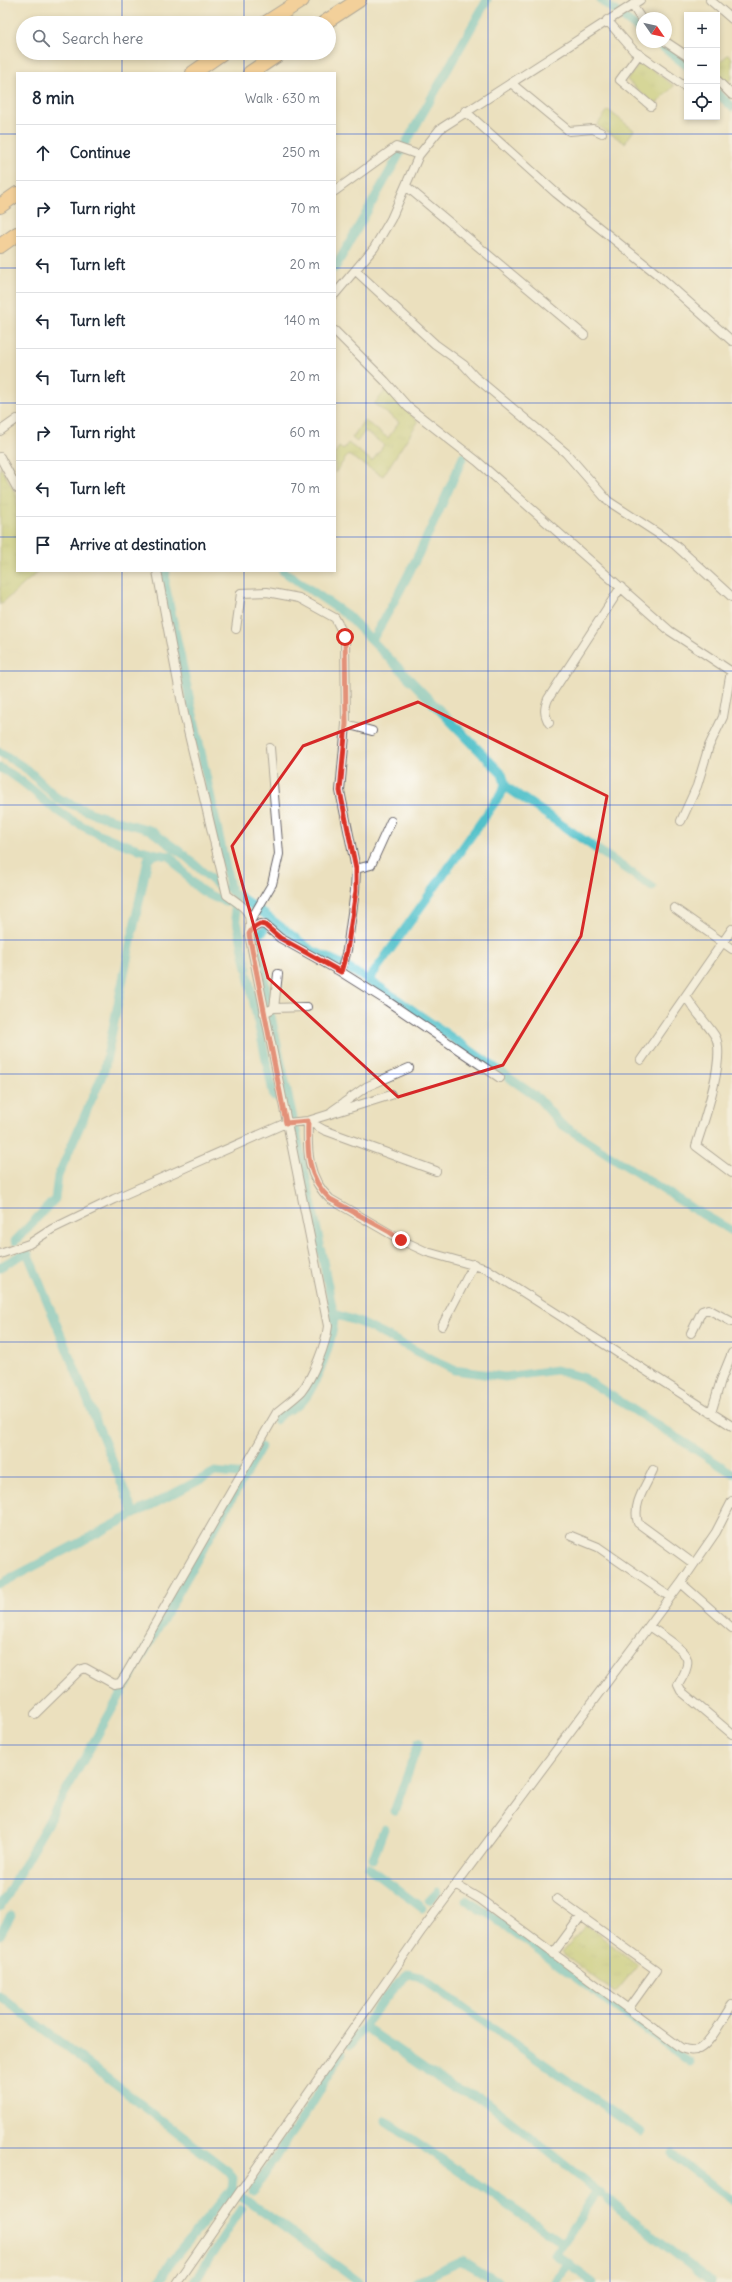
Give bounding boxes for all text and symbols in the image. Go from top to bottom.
north arrow [636,12,672,48]
map controls [684,12,720,120]
button: + [684,12,720,48]
search box [16,16,336,60]
icon: search [30,27,52,49]
text: Search here [62,29,143,48]
button: − [684,48,720,84]
button: locate [684,84,720,120]
text: 8 min [32,87,74,109]
text: Walk · 630 m [245,90,320,107]
icon: ahead [32,142,54,164]
text: Continue [70,143,131,162]
text: 250 m [282,144,320,161]
icon: right [32,198,54,220]
text: Turn right [70,199,135,218]
text: 70 m [291,200,320,217]
icon: left [32,254,54,276]
text: Turn left [70,255,125,274]
text: 20 m [290,256,320,273]
icon: left [32,310,54,332]
text: Turn left [70,311,125,330]
text: 140 m [284,312,320,329]
icon: left [32,366,54,388]
text: Turn left [70,367,125,386]
text: 20 m [290,368,320,385]
icon: right [32,422,54,444]
text: Turn right [70,423,135,442]
text: 60 m [289,424,320,441]
icon: left [32,478,54,500]
text: Turn left [70,479,125,498]
text: 70 m [291,480,320,497]
icon: arrive [32,534,54,556]
text: Arrive at destination [70,535,206,554]
route start [336,628,354,646]
route end [392,1231,410,1249]

